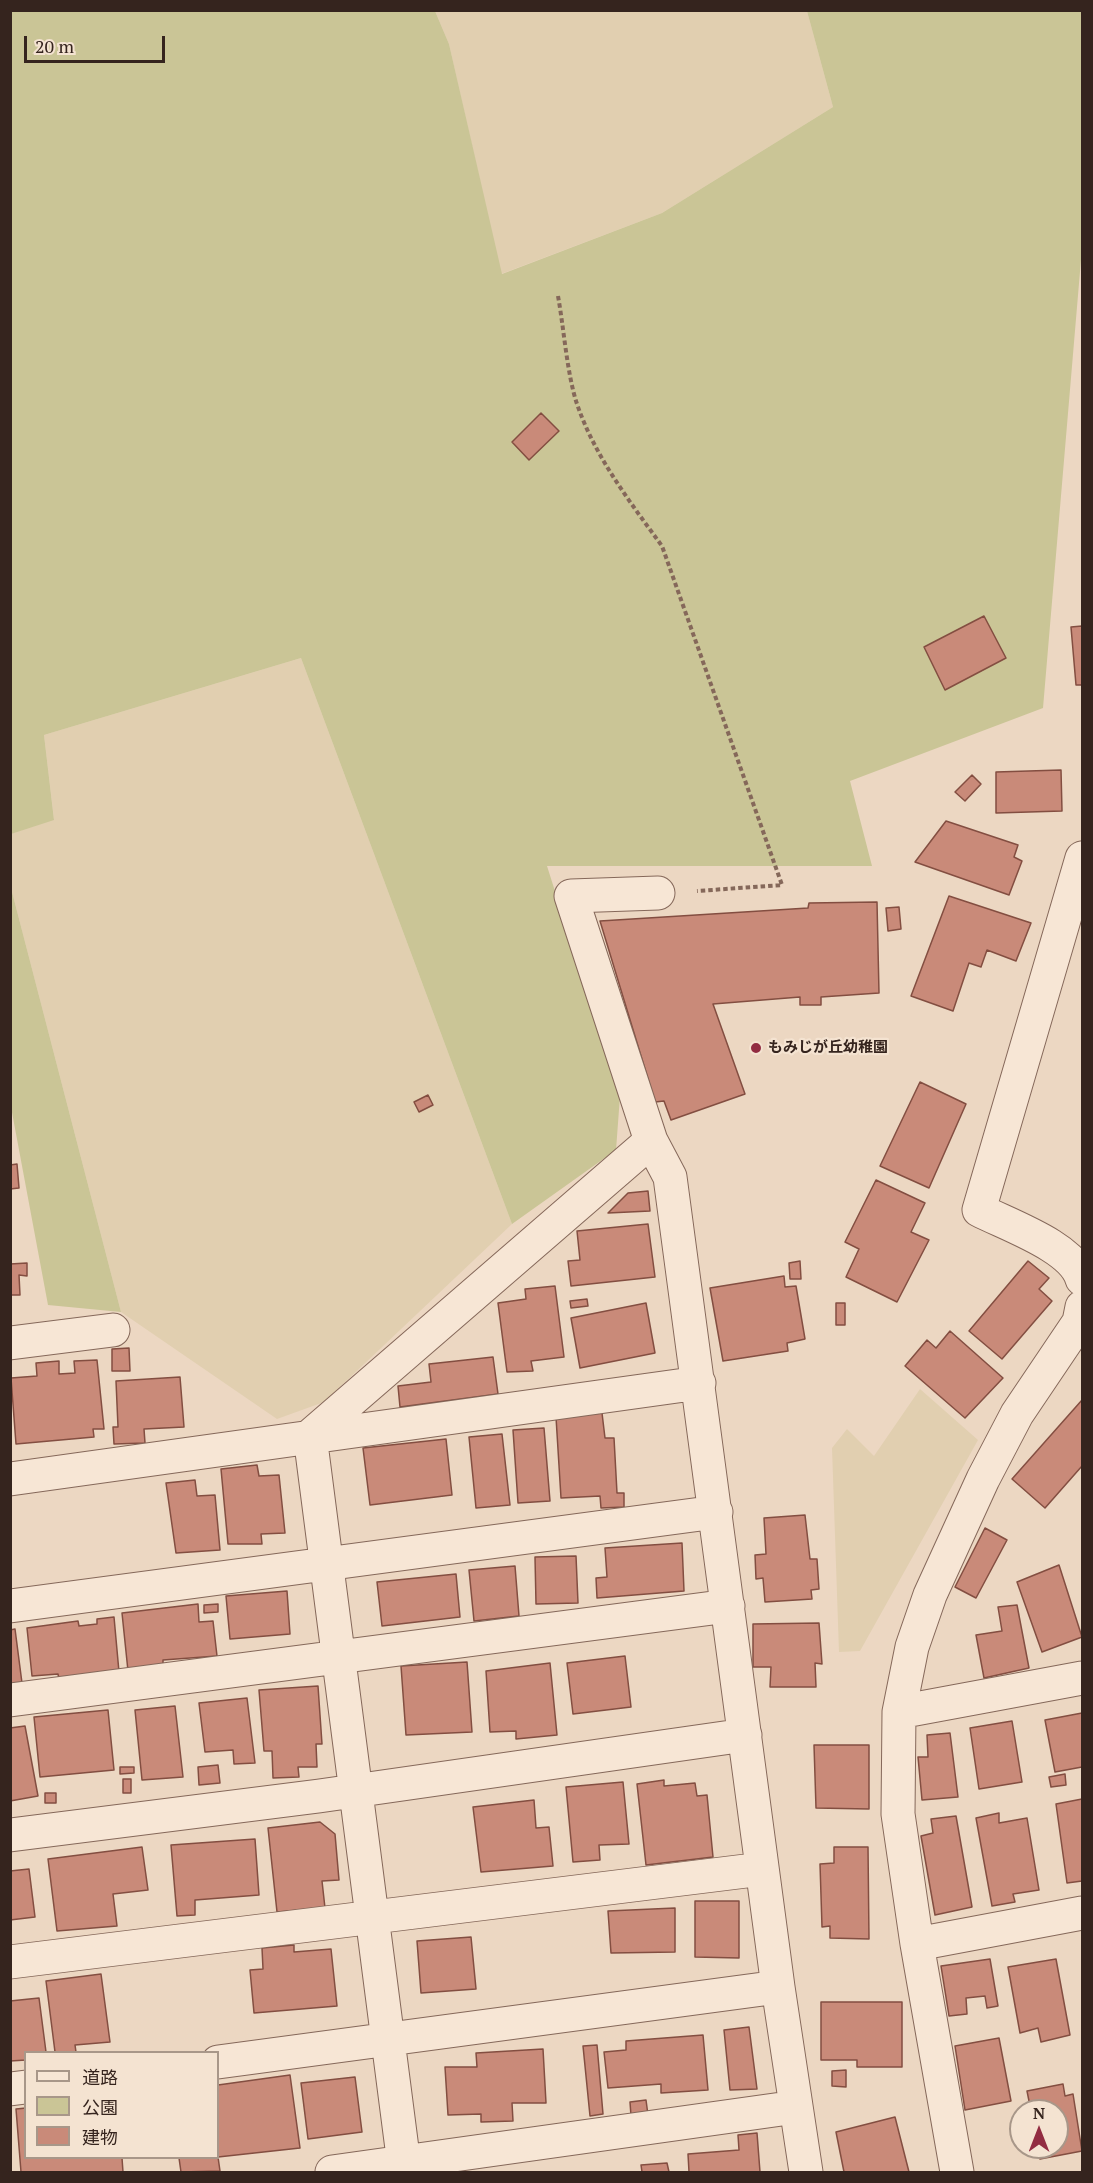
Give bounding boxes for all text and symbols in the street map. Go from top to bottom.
scale bar [27,24,168,62]
text: 20 m [35,34,74,58]
place label: もみじが丘幼稚園 [768,1039,888,1057]
marker: もみじが丘幼稚園 [749,1041,763,1055]
legend [24,2051,219,2159]
text: 道路 [82,2065,118,2089]
text: 公園 [82,2095,118,2119]
north arrow [1009,2099,1069,2159]
text: N [1033,2102,1045,2124]
text: 建物 [82,2125,118,2149]

